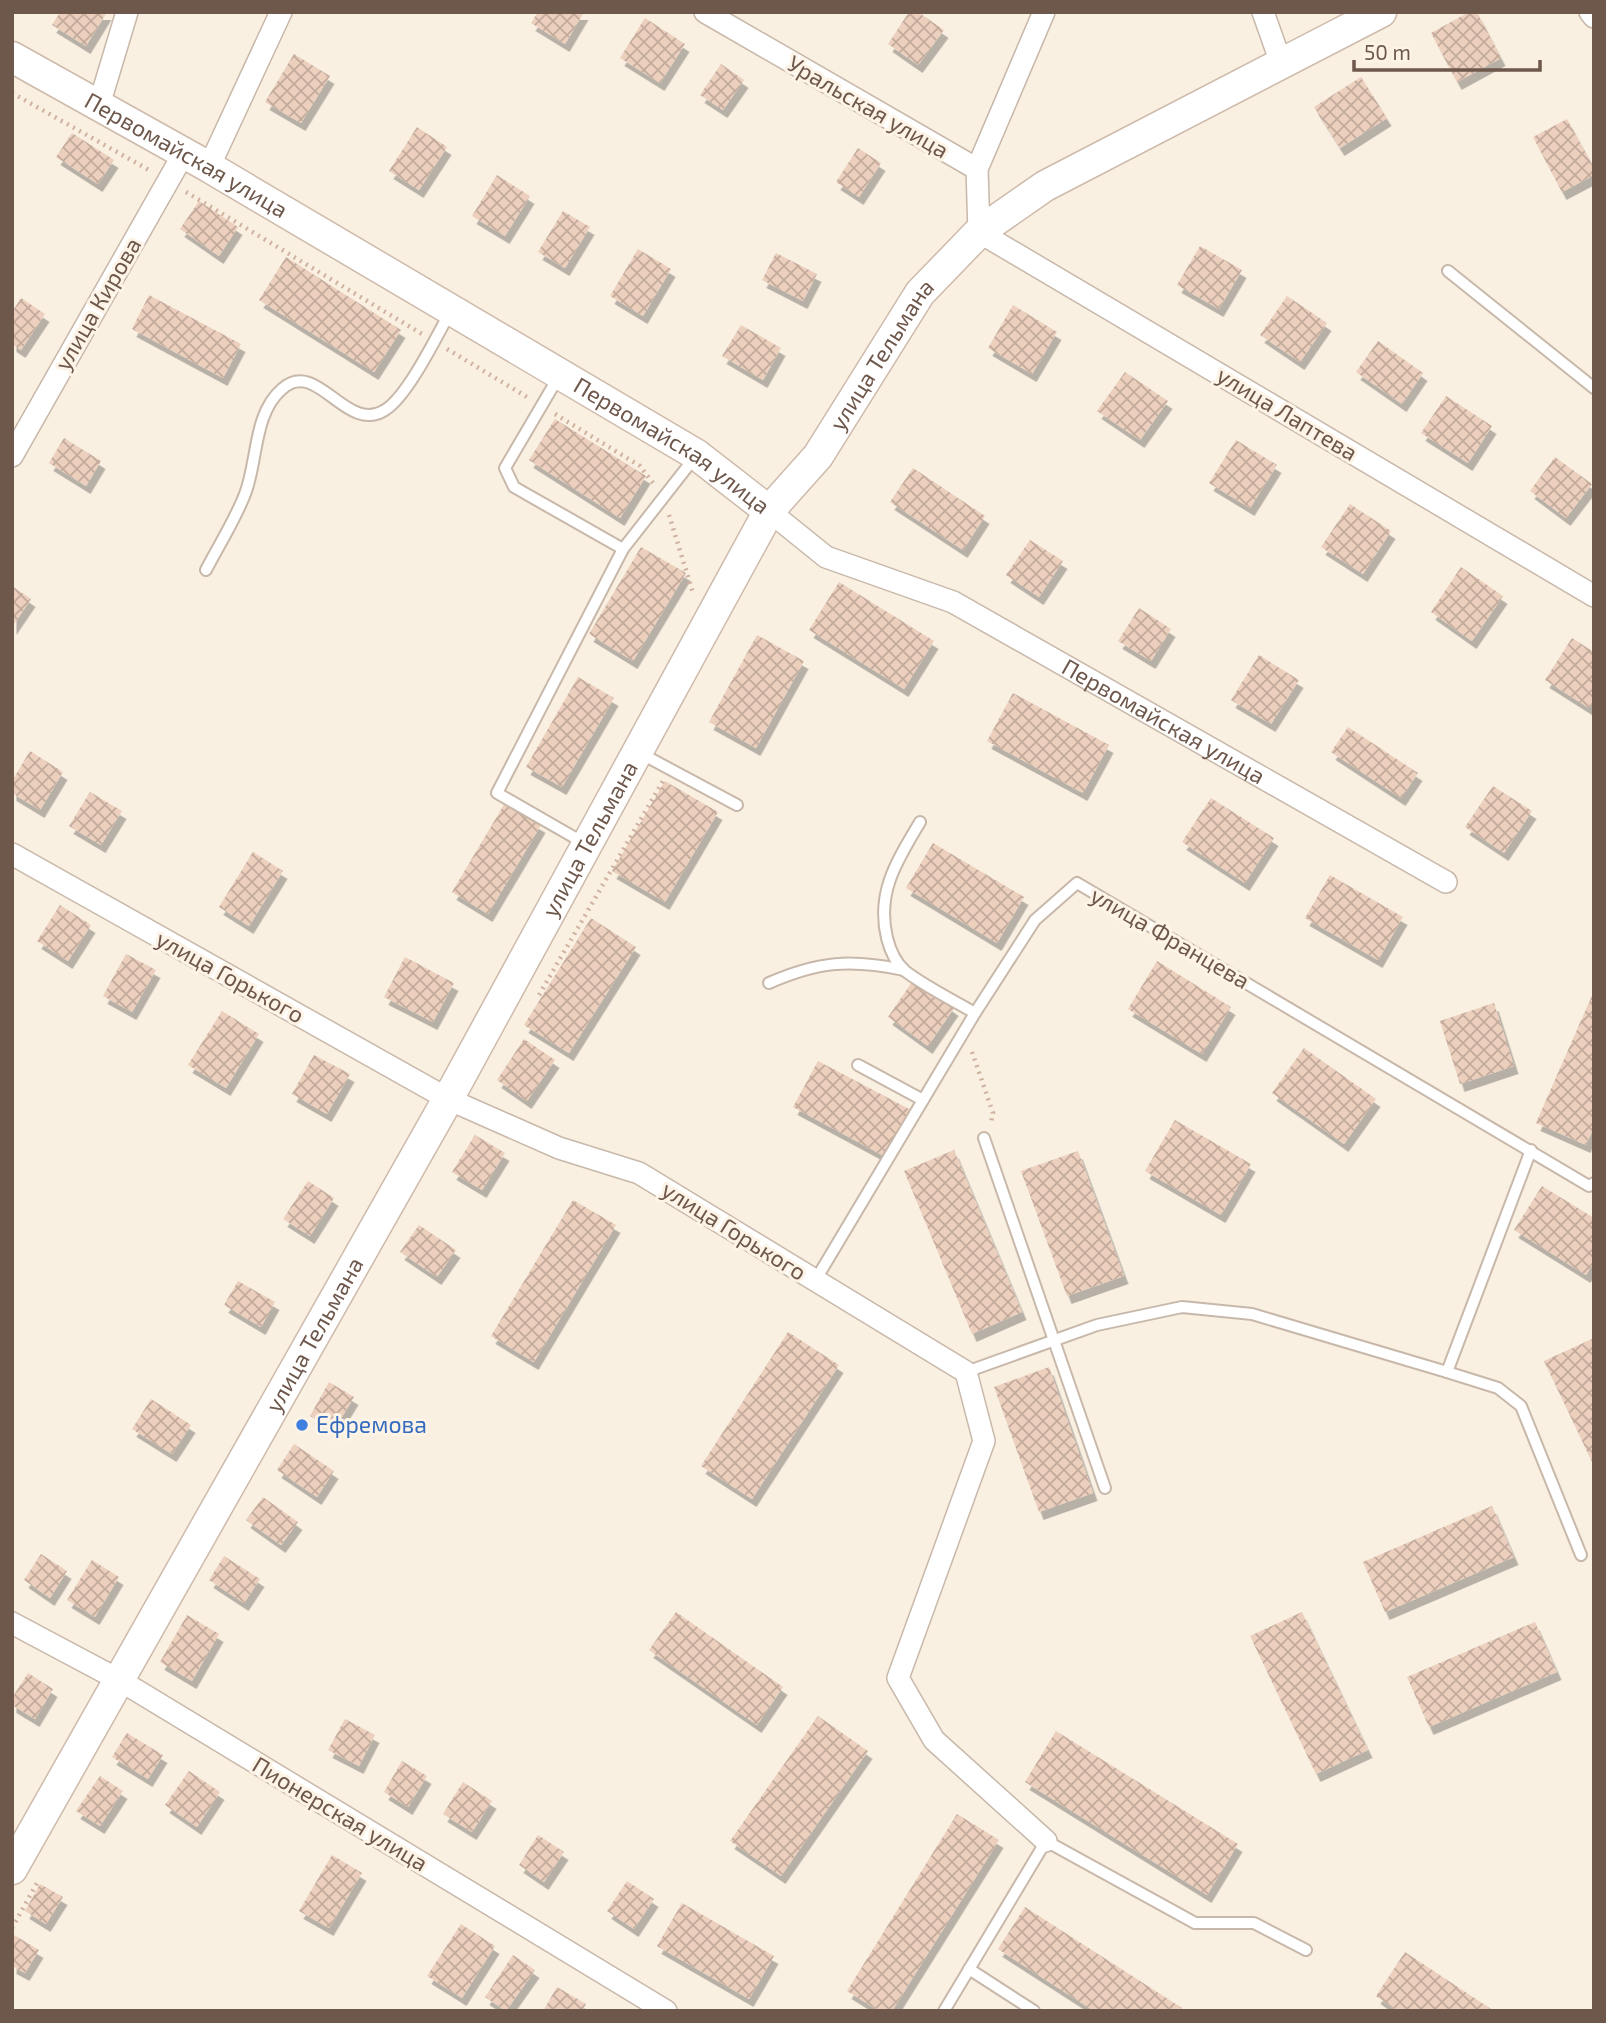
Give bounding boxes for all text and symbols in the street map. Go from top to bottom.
scale bar [1354,28,1540,72]
text: 50 m [1364,39,1411,64]
street label: Уральская улица [782,49,954,164]
street label: Первомайская улица [80,86,293,223]
street label: улица Кирова [48,232,147,375]
street label: улица Тельмана [823,272,939,436]
street label: улица Лаптева [1212,360,1363,467]
street label: Первомайская улица [569,371,776,519]
street label: Первомайская улица [1058,652,1270,789]
street label: улица Тельмана [535,756,643,922]
street label: улица Францева [1085,880,1255,995]
street label: улица Горького [151,924,309,1029]
street label: улица Горького [657,1175,812,1287]
street label: улица Тельмана [259,1252,369,1417]
place label: Ефремова [316,1410,427,1438]
marker: Ефремова [294,1417,310,1433]
street label: Пионерская улица [247,1750,433,1877]

